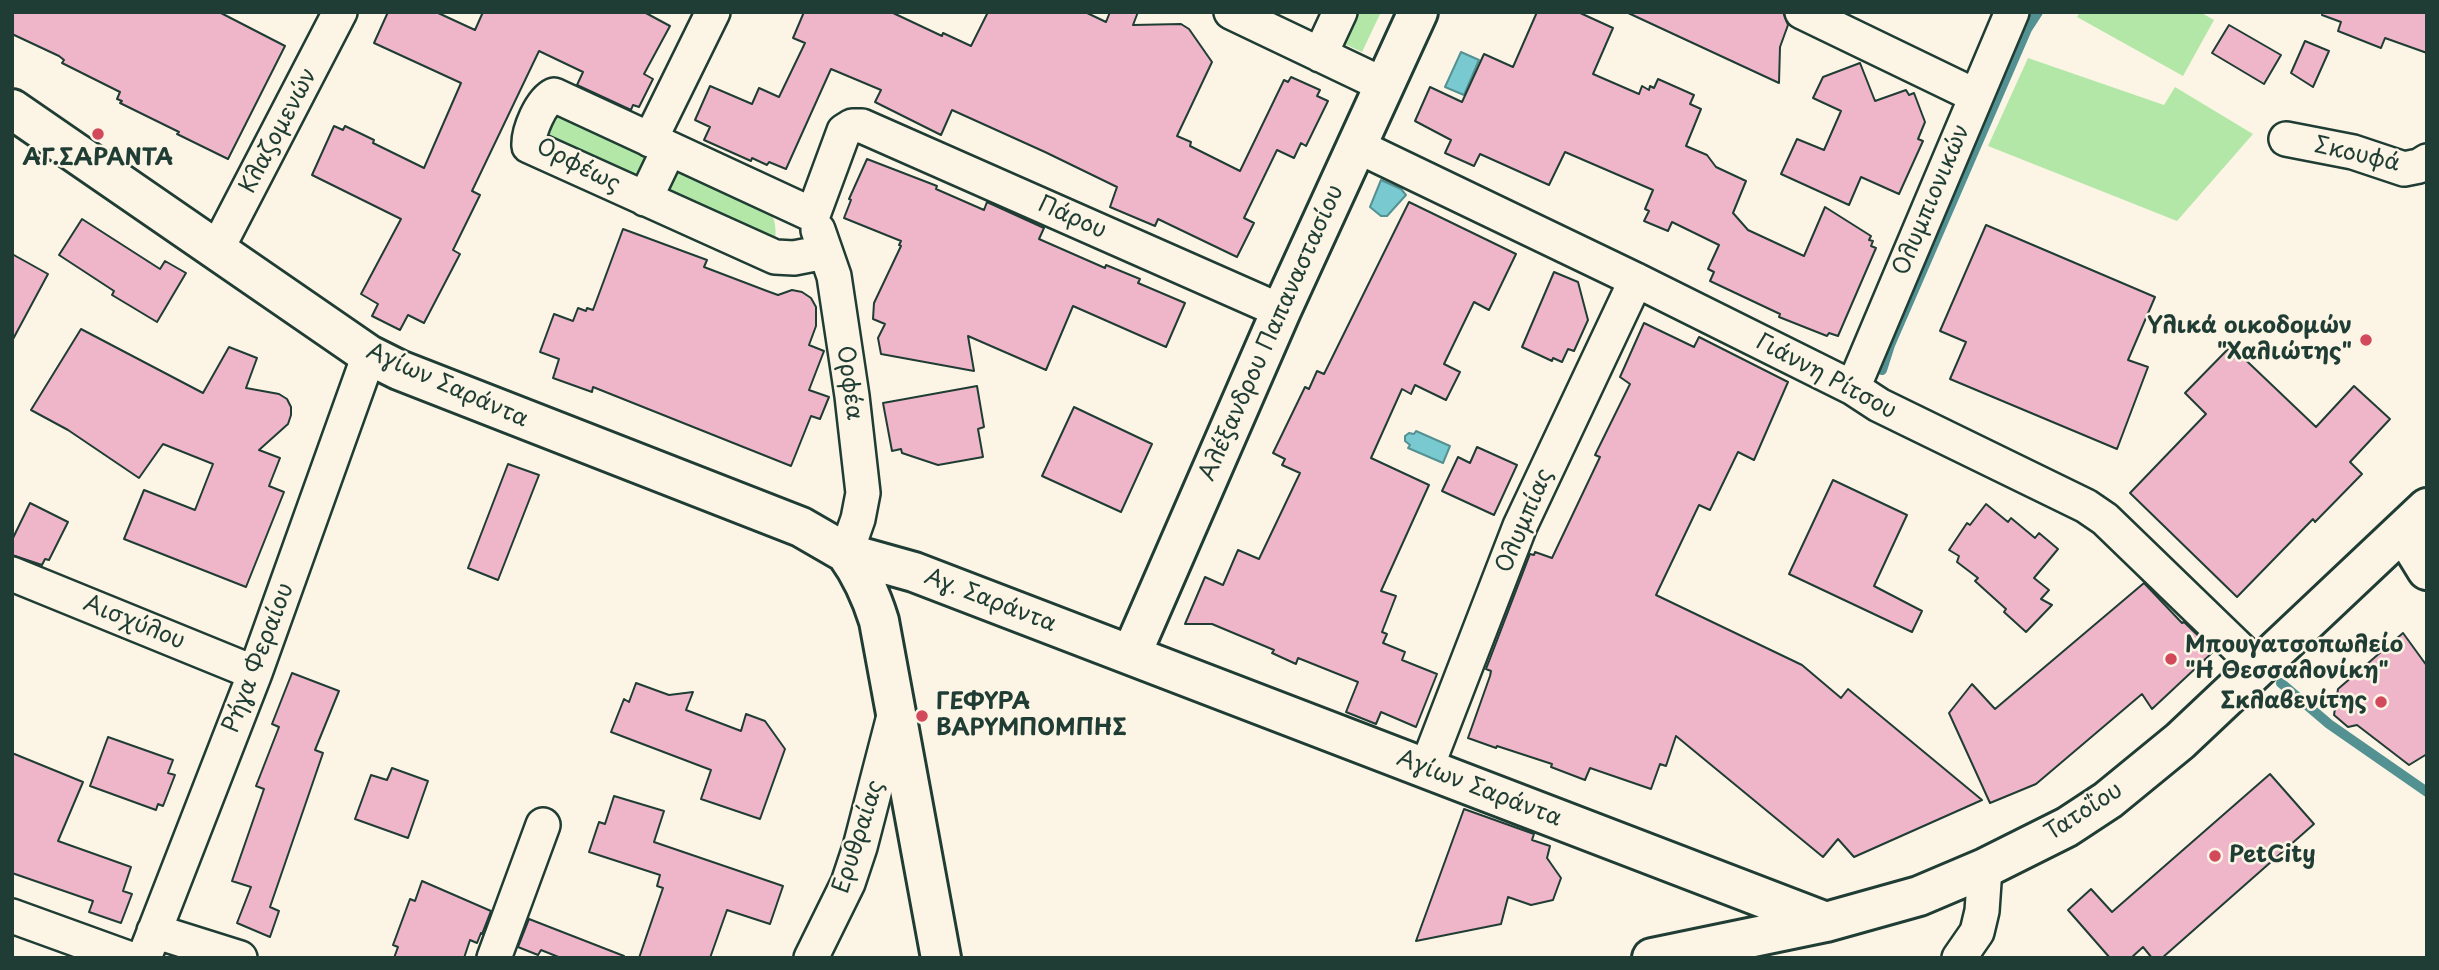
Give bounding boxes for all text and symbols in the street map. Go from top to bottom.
street label: Κλαζομενών [234,64,324,198]
street label: Ολυμπιονικών [1888,120,1976,280]
marker: ΑΓ.ΣΑΡΑΝΤΑ [90,126,106,142]
street label: Σκουφά [2312,132,2402,178]
street label: Ορφέως [531,133,625,199]
place label: ΑΓ.ΣΑΡΑΝΤΑ [23,145,173,173]
street label: Αλέξανδρου Παπαναστασίου [1194,181,1350,485]
street label: Πάρου [1034,191,1110,245]
place label: Υλικά οικοδομών "Χαλιώτης" [2147,313,2352,367]
street label: Γιάννη Ρίτσου [1751,328,1901,426]
marker: Υλικά οικοδομών "Χαλιώτης" [2358,332,2374,348]
street label: Αγίων Σαράντα [362,338,532,434]
street label: Ορφέα [830,344,868,422]
street label: Ολυμπίας [1491,465,1559,577]
street label: Αγ. Σαράντα [920,563,1060,639]
street label: Ρήγα Φεραίου [218,579,300,737]
street label: Αισχύλου [79,590,189,656]
place label: Μπουγατσοπωλείο "Η Θεσσαλονίκη" [2185,632,2403,686]
marker: Μπουγατσοπωλείο "Η Θεσσαλονίκη" [2163,651,2179,667]
place label: Σκλαβενίτης [2221,688,2367,716]
place label: ΓΕΦΥΡΑ ΒΑΡΥΜΠΟΜΠΗΣ [936,689,1127,743]
marker: Σκλαβενίτης [2373,694,2389,710]
marker: ΓΕΦΥΡΑ ΒΑΡΥΜΠΟΜΠΗΣ [914,708,930,724]
street label: Αγίων Σαράντα [1393,745,1565,833]
street label: Ερυθραίας [828,777,890,897]
street label: Τατοΐου [2040,777,2128,847]
place label: PetCity [2229,842,2316,870]
marker: PetCity [2207,848,2223,864]

